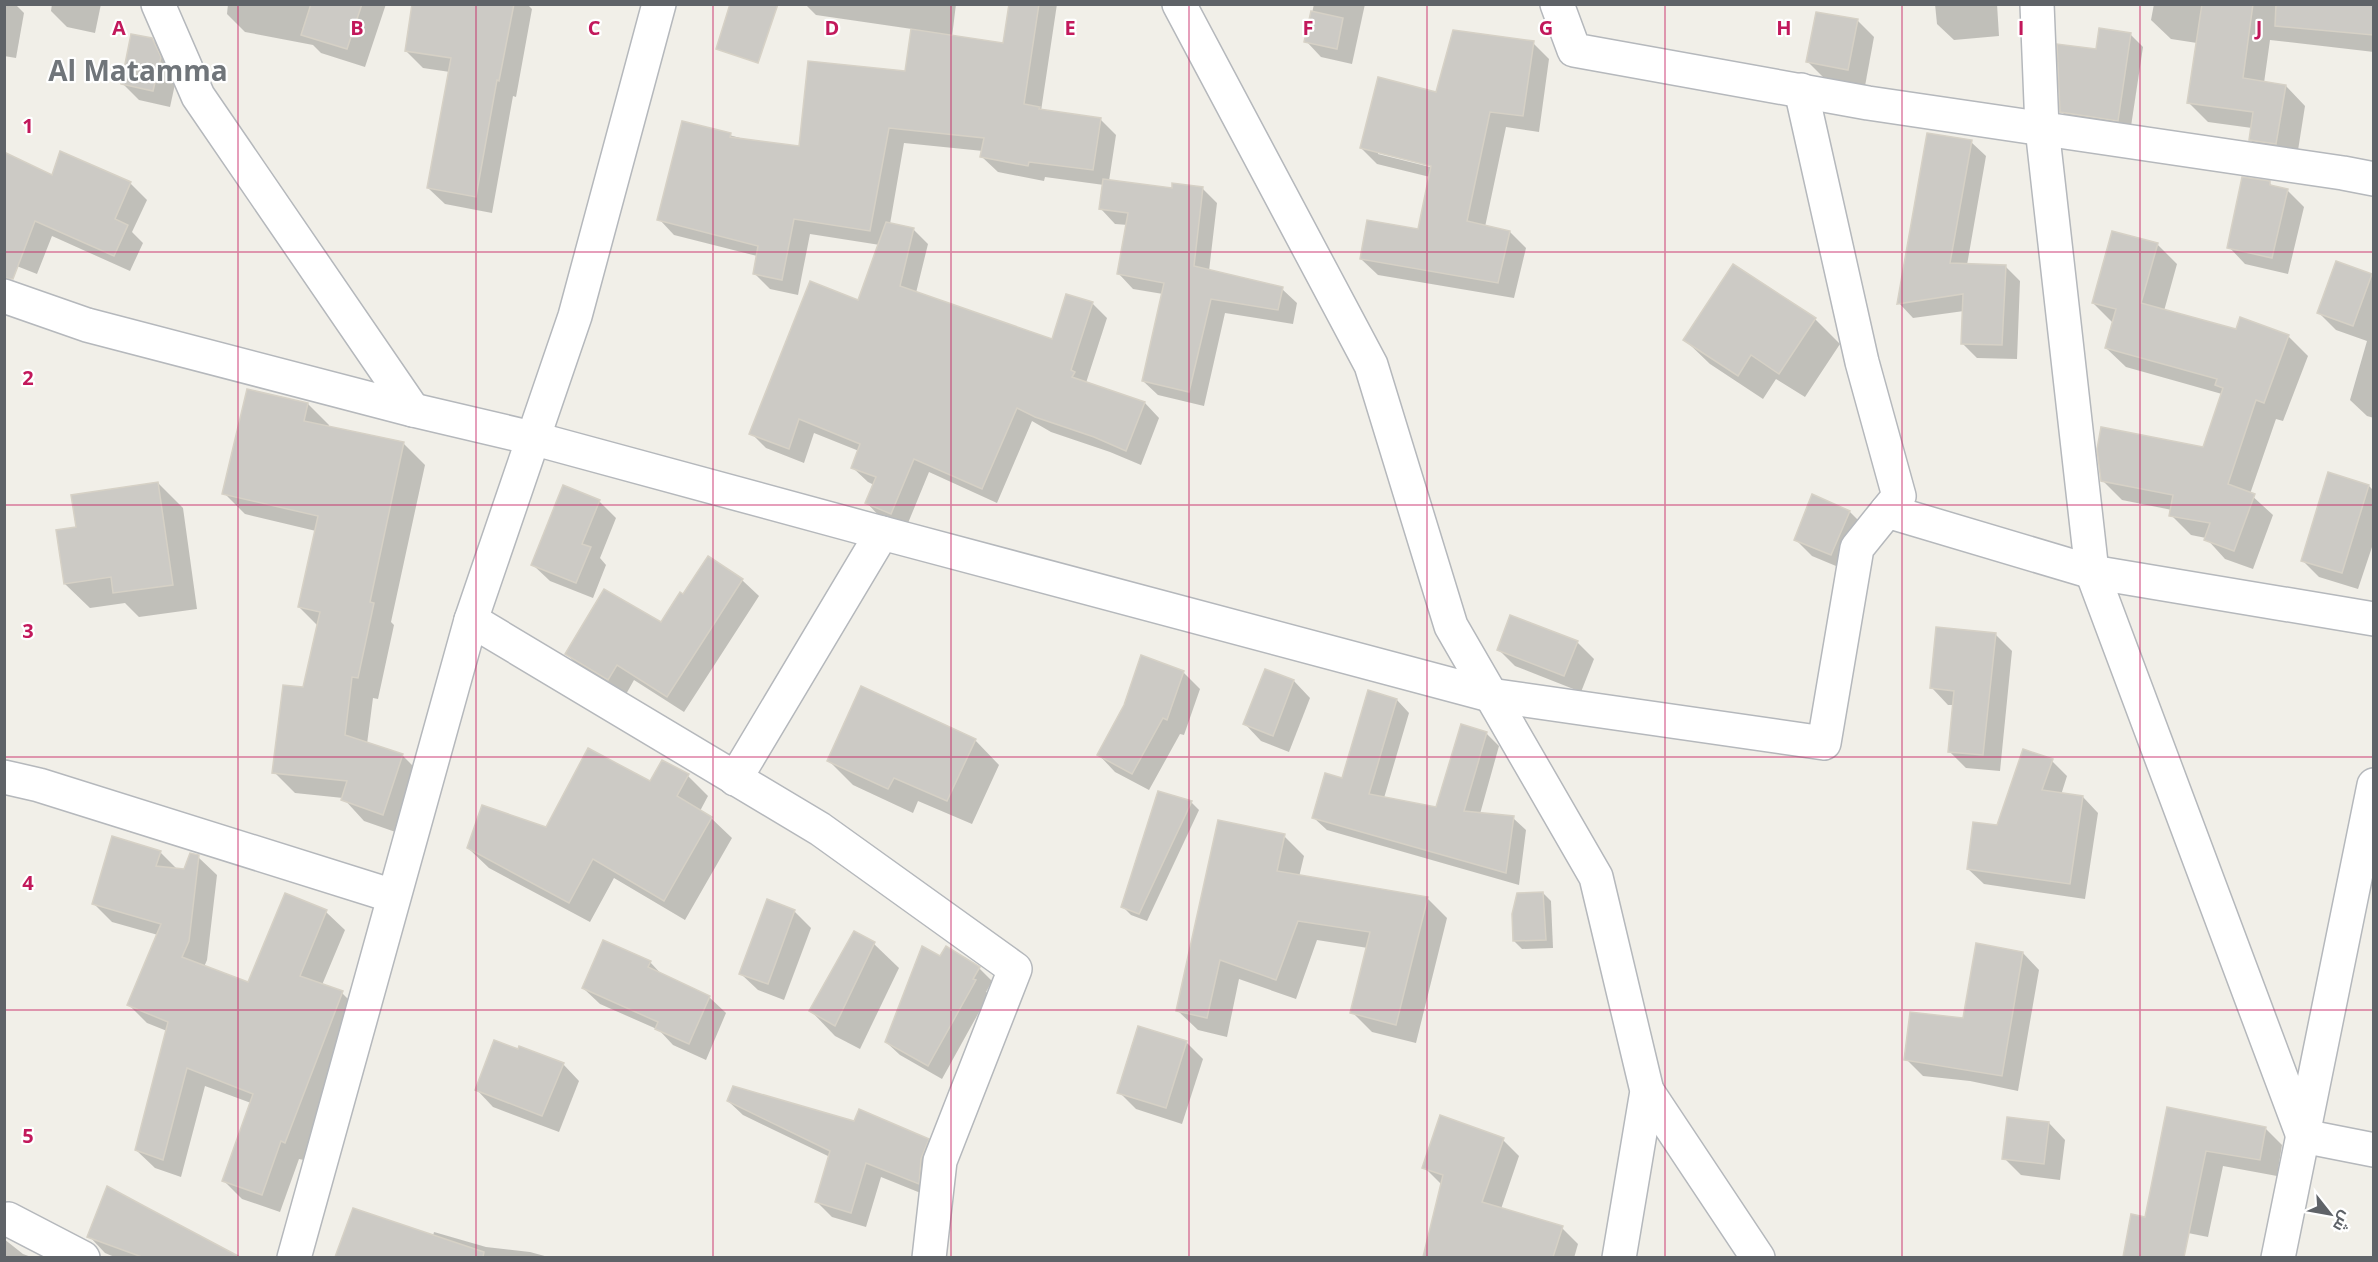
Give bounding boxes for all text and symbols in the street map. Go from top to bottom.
text: A [112,14,126,41]
text: B [350,14,364,41]
text: C [588,14,601,41]
text: D [825,14,839,41]
text: E [1064,14,1076,41]
text: F [1303,14,1313,41]
text: G [1539,14,1553,41]
text: H [1776,14,1792,41]
text: I [2018,14,2024,41]
text: J [2254,14,2262,41]
district label: Al Matamma [48,51,228,89]
text: 1 [22,112,34,139]
text: 2 [22,364,34,391]
text: 3 [22,617,34,644]
text: 4 [22,869,34,896]
text: 5 [22,1122,34,1149]
north arrow [2300,1184,2360,1244]
text: ش [2328,1207,2358,1236]

